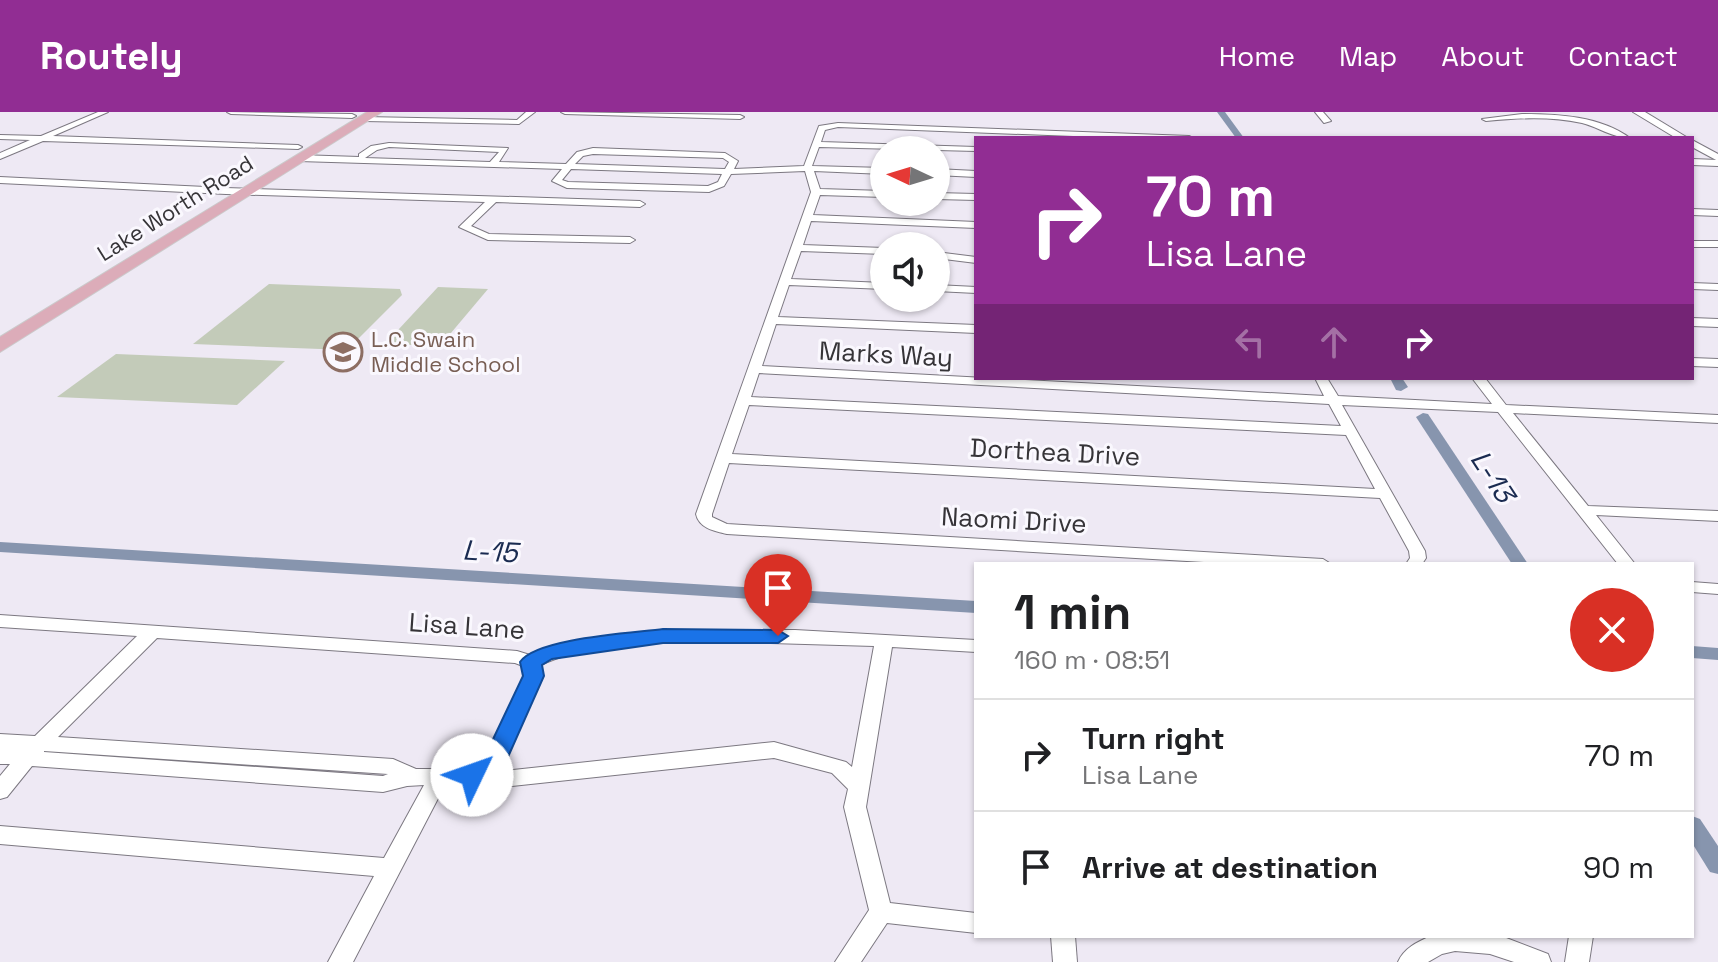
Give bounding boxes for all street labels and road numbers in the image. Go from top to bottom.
street label: Lake Worth Road [92,149,258,267]
street label: Marks Way [818,334,954,374]
street label: Dorthea Drive [969,431,1141,473]
street label: Naomi Drive [940,499,1088,541]
street label: Lisa Lane [408,605,526,647]

